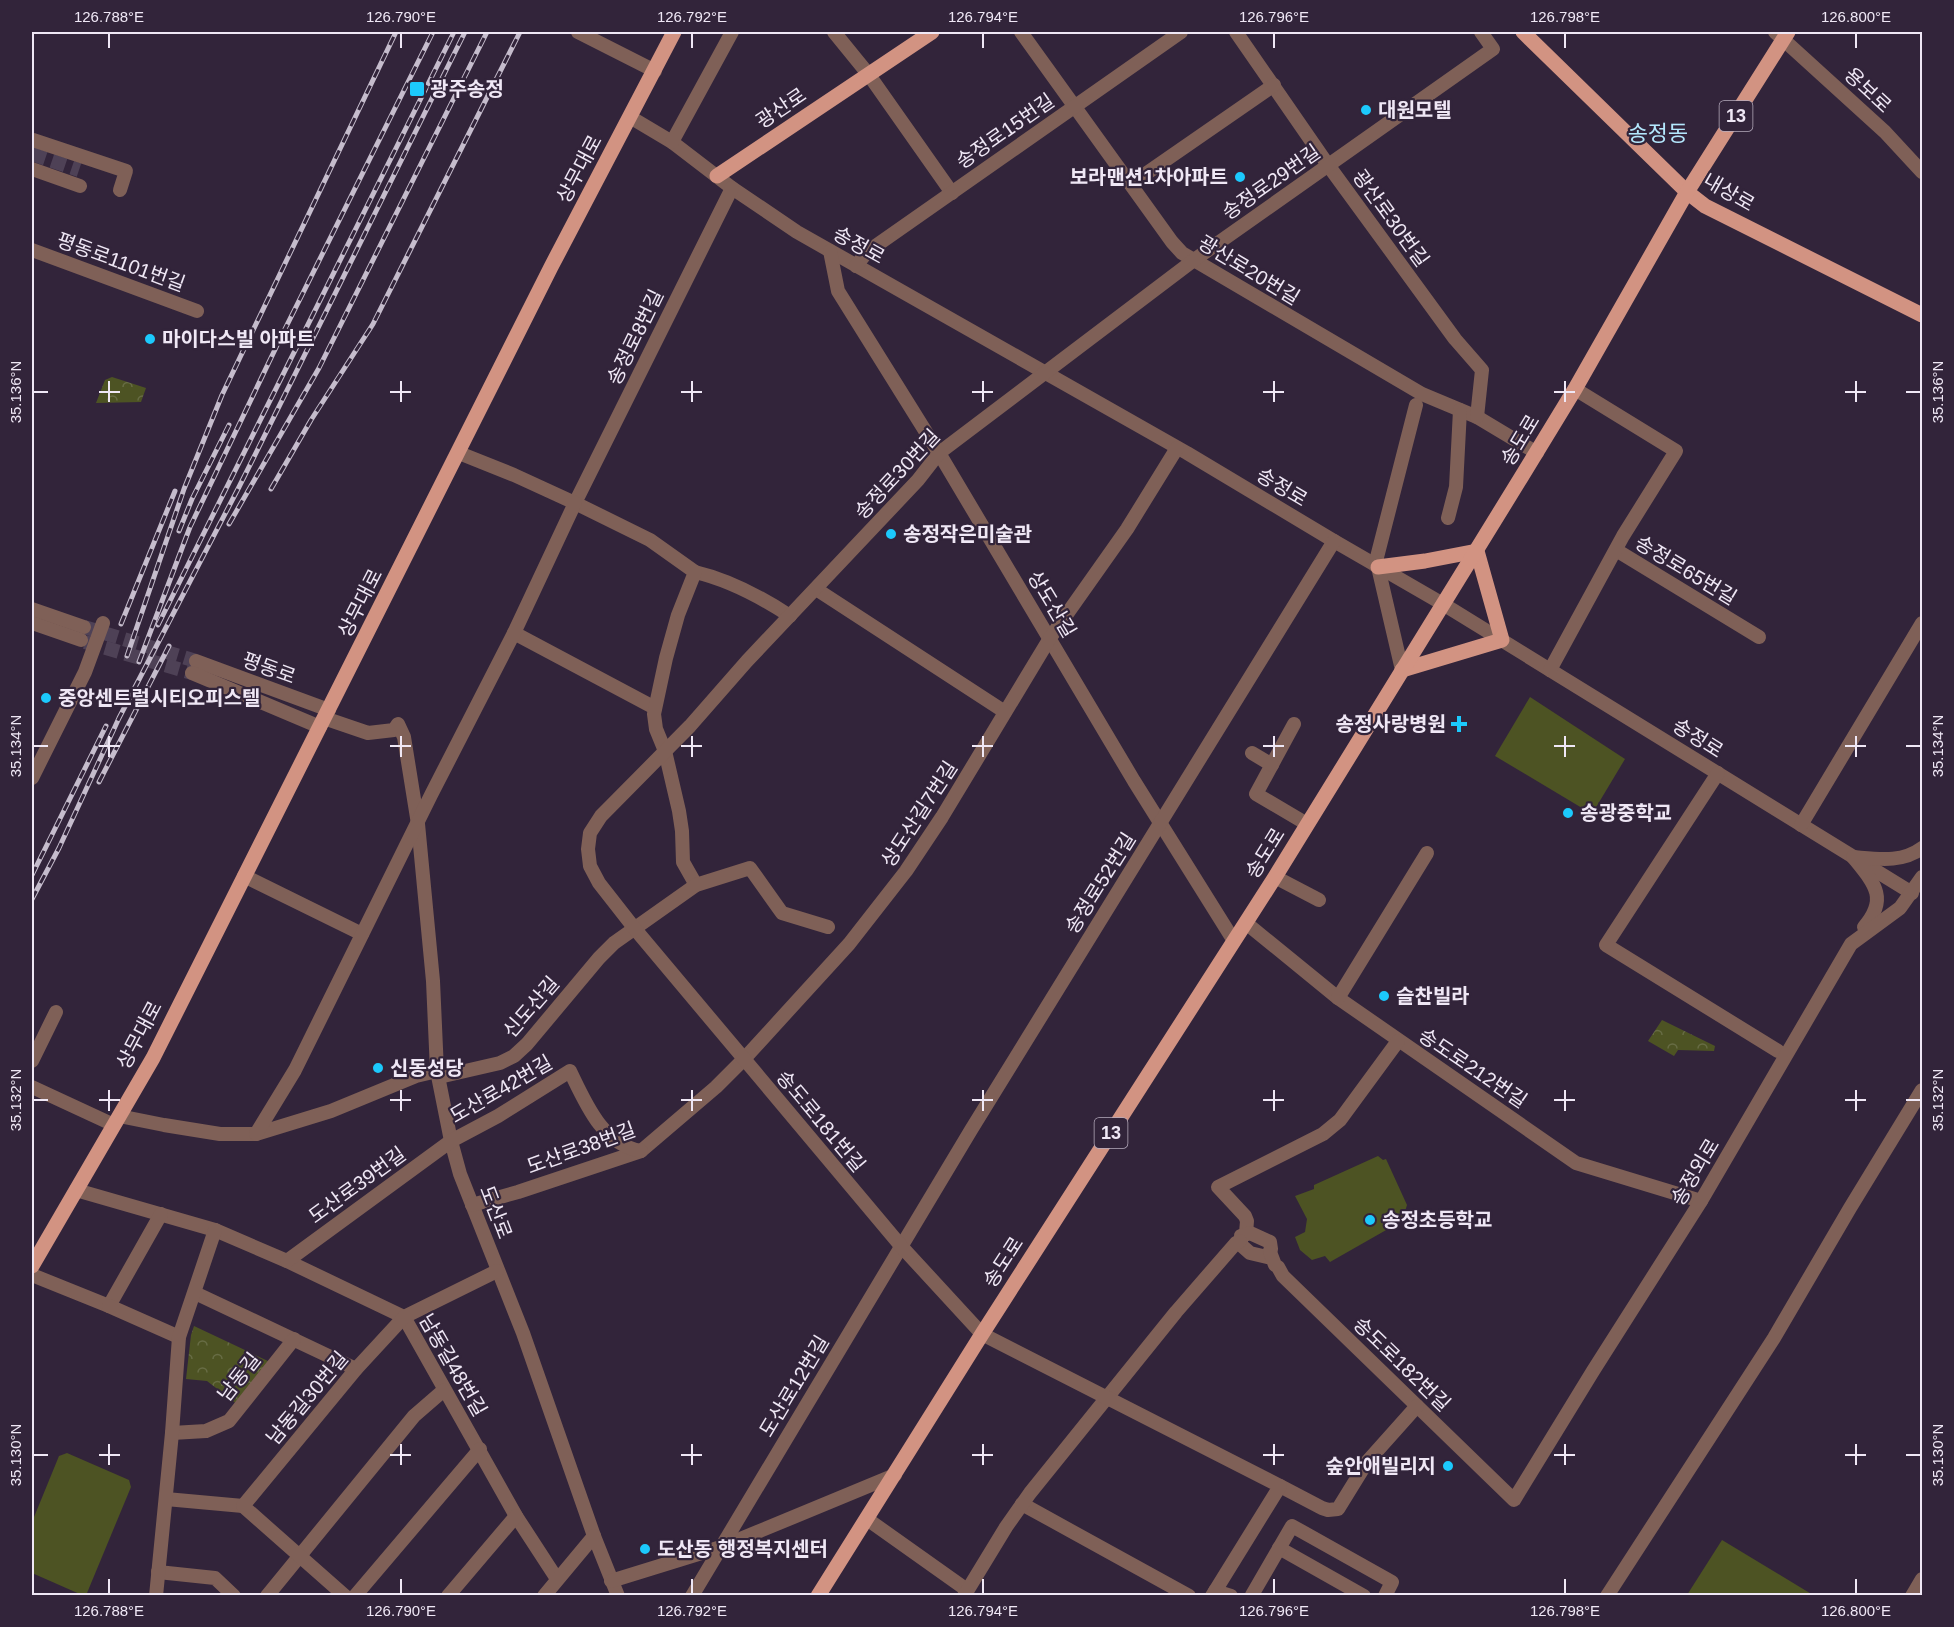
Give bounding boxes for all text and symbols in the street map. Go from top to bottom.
text: 126.788°E [74,8,144,25]
text: 126.790°E [366,8,436,25]
text: 126.792°E [657,8,727,25]
text: 126.794°E [948,8,1018,25]
text: 126.796°E [1239,8,1309,25]
text: 126.798°E [1530,8,1600,25]
text: 126.800°E [1821,8,1891,25]
street label: 용보로 [1840,63,1896,117]
place label: 광주송정 [430,78,504,100]
marker: 광주송정 [408,80,426,98]
street label: 광산로 [752,83,810,133]
street label: 송정로15번길 [952,89,1058,173]
place label: 대원모텔 [1378,99,1452,121]
road number: 13 [1720,101,1752,131]
marker: 대원모텔 [1359,103,1373,117]
district label: 송정동 [1628,121,1688,146]
street label: 상무대로 [552,131,606,207]
street label: 송정로29번길 [1218,140,1324,224]
street label: 광산로30번길 [1349,165,1433,271]
place label: 보라맨션1차아파트 [1070,166,1228,188]
street label: 내상로 [1700,169,1758,215]
marker: 보라맨션1차아파트 [1233,170,1247,184]
street label: 송정로 [830,222,888,268]
street label: 평동로1101번길 [54,229,188,295]
street label: 광산로20번길 [1194,231,1304,309]
street label: 송정로8번길 [603,286,667,388]
place label: 마이다스빌 아파트 [162,328,315,350]
marker: 마이다스빌 아파트 [143,332,157,346]
text: 35.136°N [7,361,24,423]
text: 35.136°N [1929,361,1946,423]
street label: 송도로 [1496,411,1544,469]
street label: 송정로30번길 [850,425,944,523]
street label: 송정로 [1253,463,1311,511]
place label: 송정작은미술관 [903,523,1032,545]
marker: 송정작은미술관 [884,527,898,541]
street label: 송정로65번길 [1631,531,1741,609]
street label: 상무대로 [333,565,387,641]
street label: 상도산길 [1024,567,1080,641]
street label: 평동로 [239,648,299,688]
place label: 중앙센트럴시티오피스텔 [58,687,260,709]
marker: 중앙센트럴시티오피스텔 [39,691,53,705]
place label: 송정사랑병원 [1336,713,1446,735]
street label: 송정로 [1669,714,1727,762]
text: 35.134°N [7,715,24,777]
marker: 송정사랑병원 [1450,715,1468,733]
text: 35.134°N [1929,715,1946,777]
street label: 상도산길7번길 [877,757,961,871]
place label: 송광중학교 [1580,802,1672,824]
marker: 송광중학교 [1561,806,1575,820]
street label: 송도로 [1241,824,1289,882]
street label: 송정로52번길 [1060,829,1140,937]
street label: 신도산길 [499,972,563,1042]
place label: 슬찬빌라 [1396,985,1470,1007]
marker: 슬찬빌라 [1377,989,1391,1003]
street label: 상무대로 [112,997,166,1073]
street label: 송도로212번길 [1415,1024,1531,1112]
street label: 도산로42번길 [446,1051,556,1127]
place label: 신동성당 [390,1057,464,1079]
marker: 신동성당 [371,1061,385,1075]
street label: 송도로181번길 [772,1066,870,1176]
text: 35.132°N [7,1069,24,1131]
text: 35.132°N [1929,1069,1946,1131]
street label: 도산로38번길 [524,1118,638,1178]
road number: 13 [1094,1118,1128,1148]
street label: 송정외로 [1667,1135,1723,1209]
street label: 도산로39번길 [304,1143,410,1227]
street label: 도산로 [476,1182,516,1242]
place label: 송정초등학교 [1382,1209,1492,1231]
marker: 송정초등학교 [1363,1213,1377,1227]
street label: 송도로 [979,1233,1027,1291]
street label: 남동길48번길 [415,1310,491,1420]
street label: 송도로182번길 [1349,1313,1455,1415]
street label: 도산로12번길 [755,1331,833,1441]
street label: 남동길30번길 [262,1347,352,1449]
street label: 남동길 [213,1348,265,1406]
text: 35.130°N [7,1424,24,1486]
text: 35.130°N [1929,1424,1946,1486]
place label: 숲안애빌리지 [1326,1455,1436,1477]
marker: 숲안애빌리지 [1441,1459,1455,1473]
place label: 도산동 행정복지센터 [657,1538,828,1560]
marker: 도산동 행정복지센터 [638,1542,652,1556]
text: 126.788°E [74,1602,144,1619]
text: 126.790°E [366,1602,436,1619]
text: 126.792°E [657,1602,727,1619]
text: 126.794°E [948,1602,1018,1619]
text: 126.796°E [1239,1602,1309,1619]
text: 126.798°E [1530,1602,1600,1619]
text: 126.800°E [1821,1602,1891,1619]

